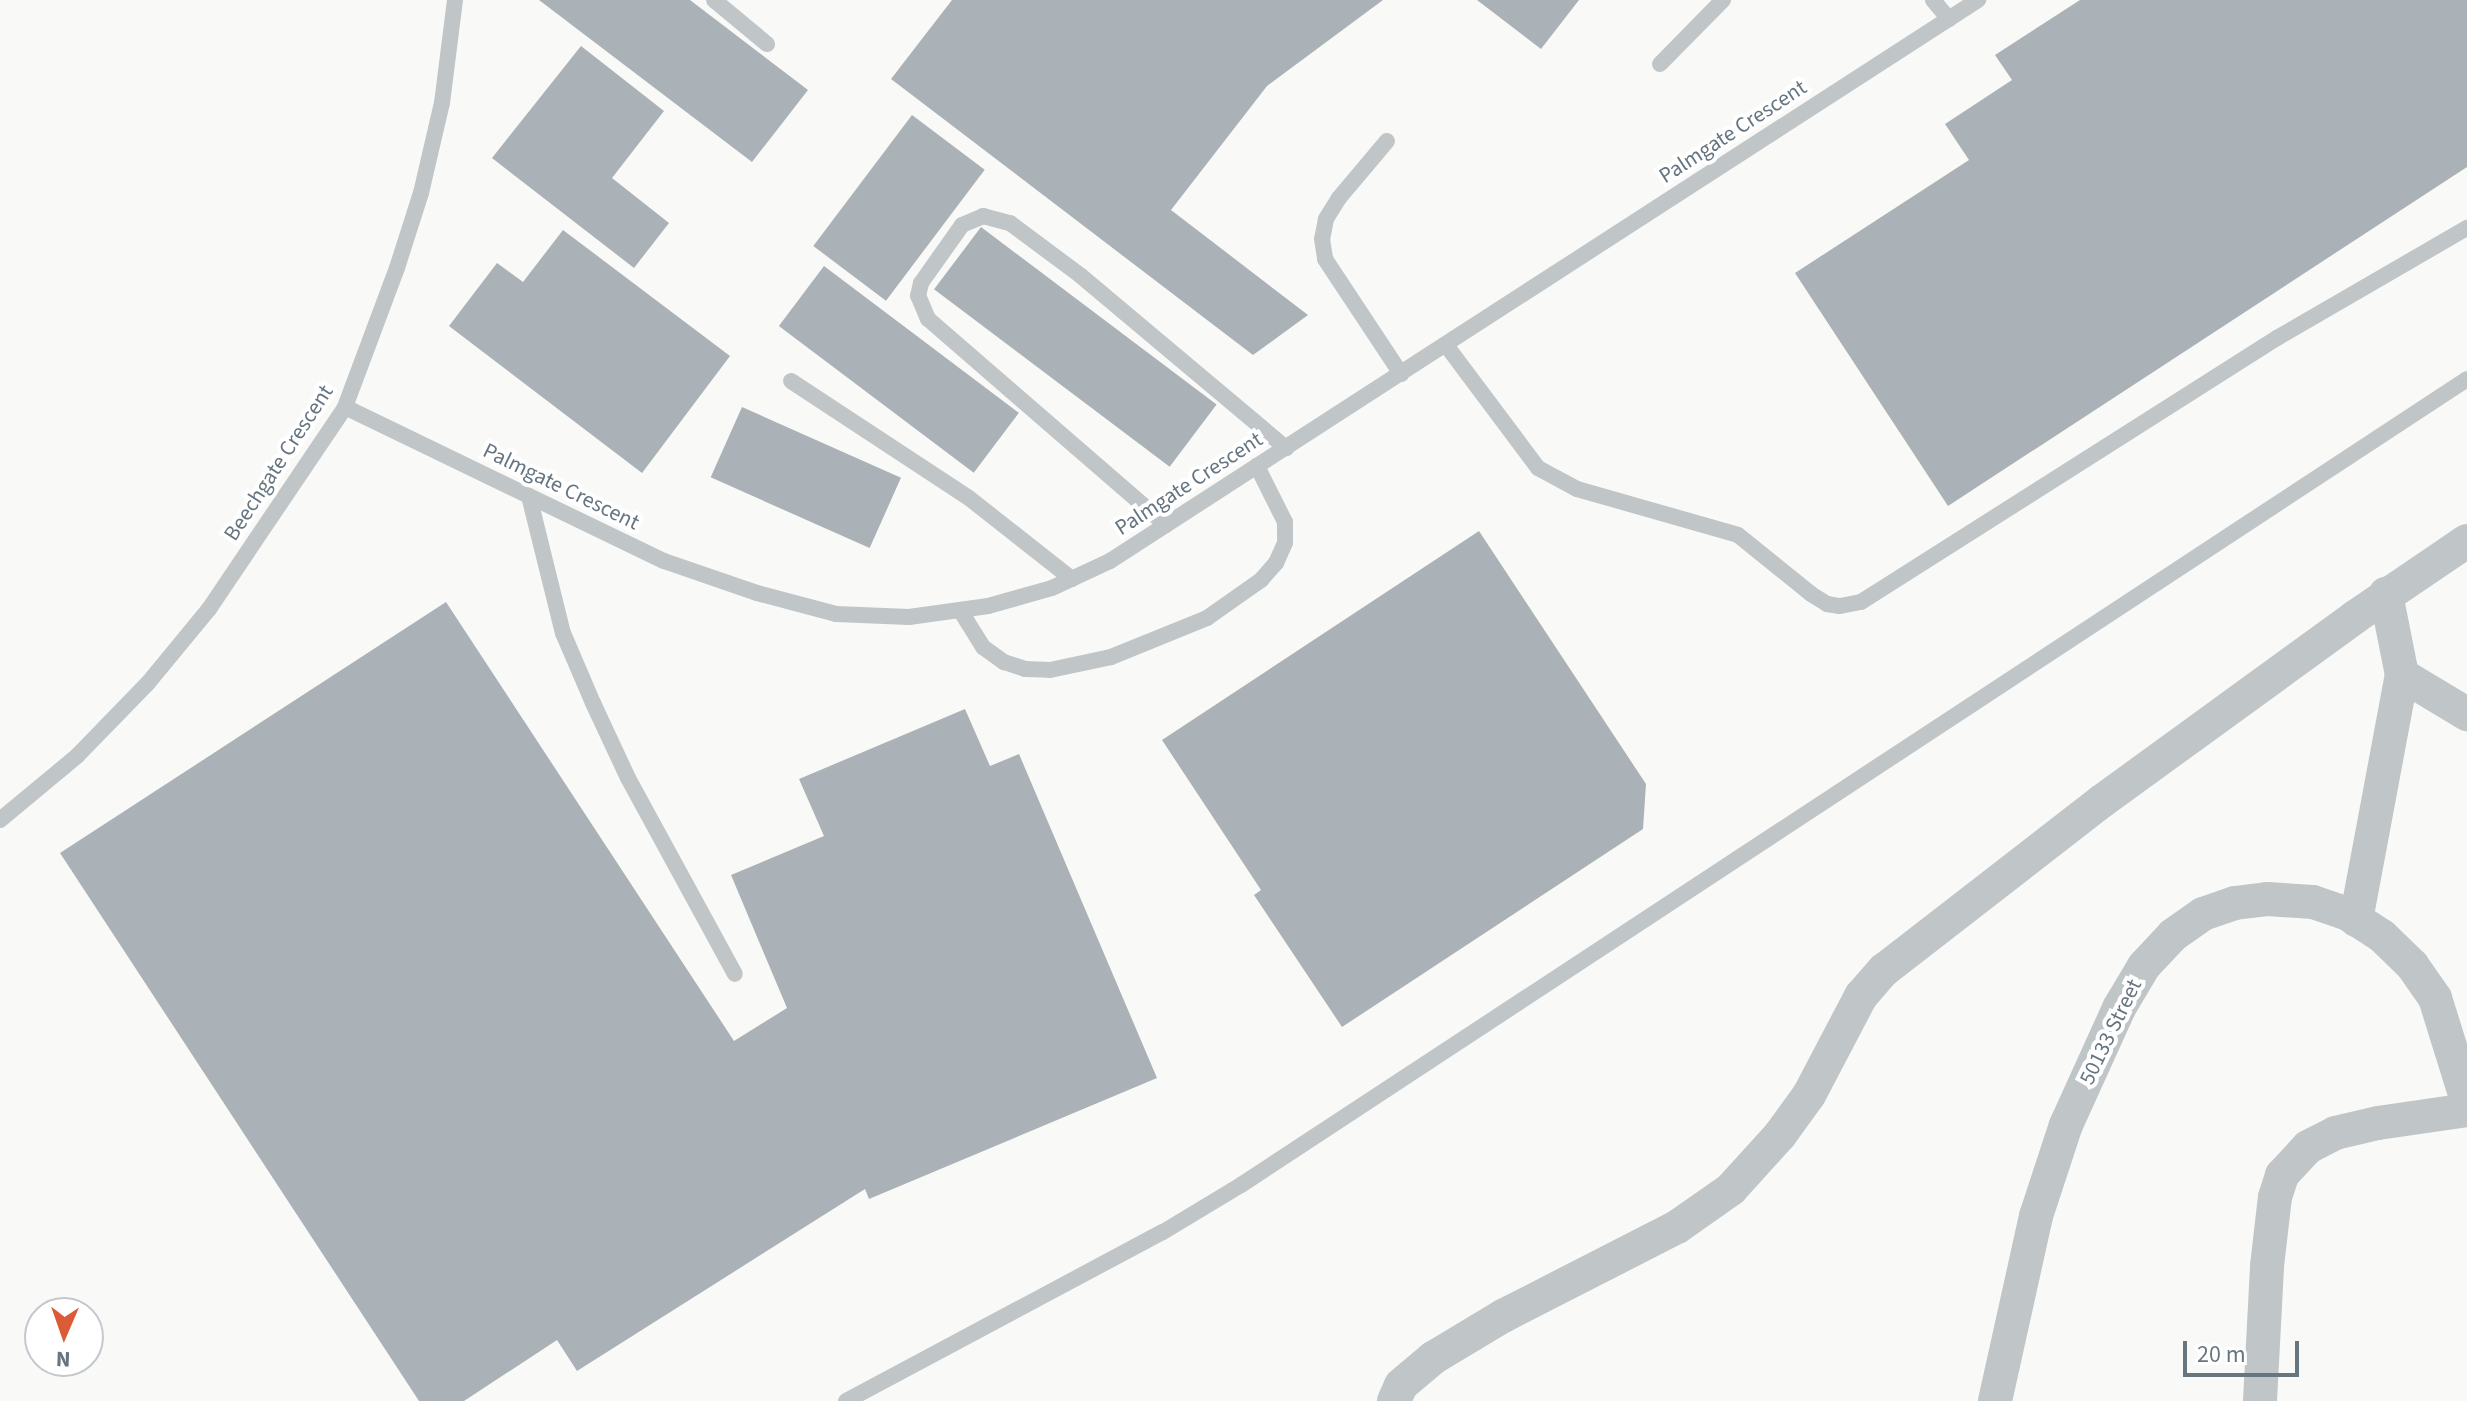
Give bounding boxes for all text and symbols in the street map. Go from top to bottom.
street label: Palmgate Crescent [1654,75,1812,189]
street label: Beechgate Crescent [219,380,339,546]
street label: Palmgate Crescent [1110,427,1268,541]
street label: Palmgate Crescent [479,438,643,536]
street label: 50133 Street [2074,975,2148,1089]
north arrow [24,1297,104,1377]
scale bar [2187,1325,2303,1375]
text: 20 m [2197,1337,2246,1372]
text: N [55,1343,71,1375]

